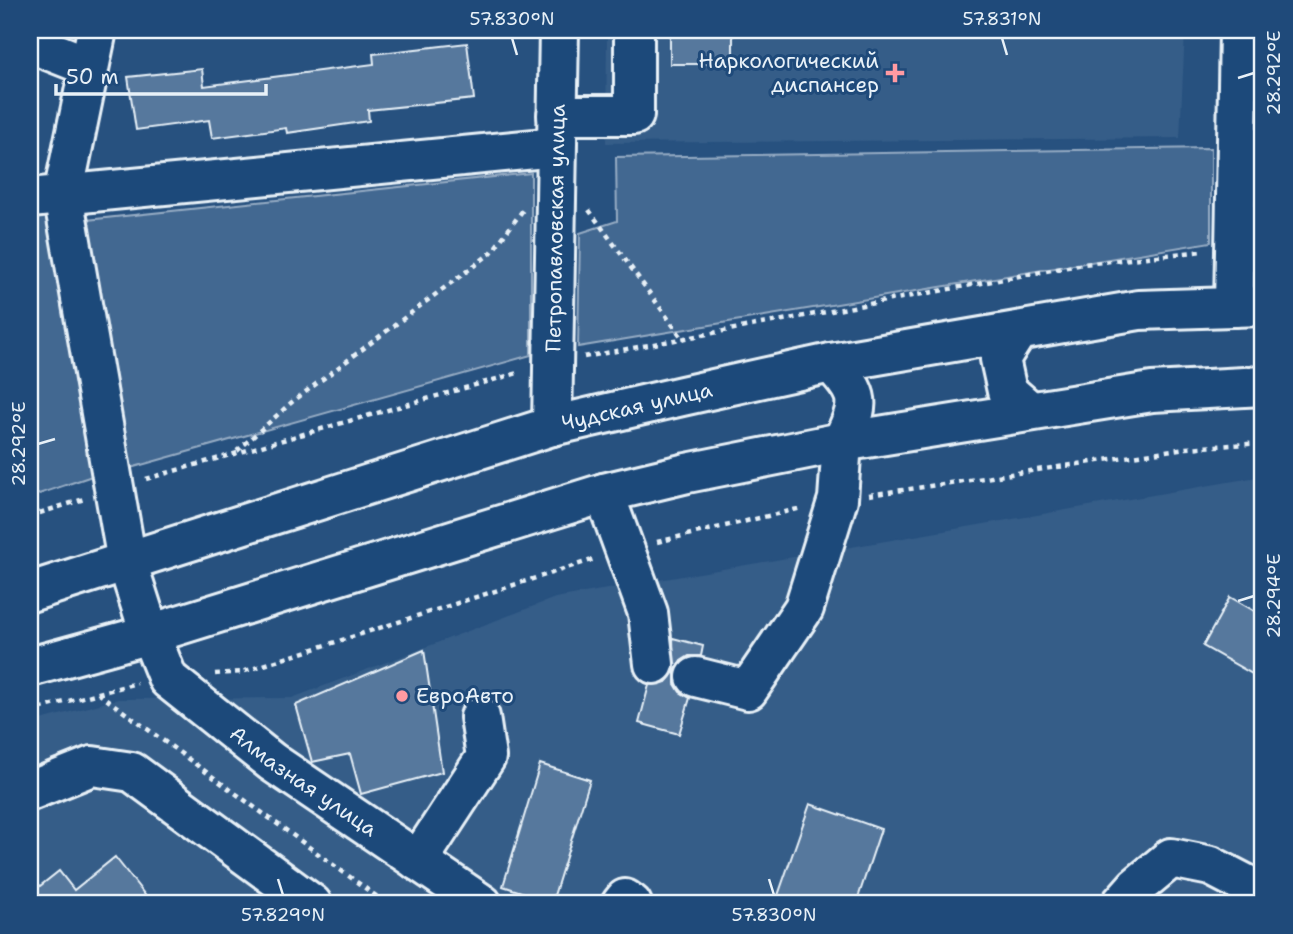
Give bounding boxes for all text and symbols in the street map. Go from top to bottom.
text: 57.830°N [470,7,554,31]
text: 57.831°N [962,7,1042,31]
text: 28.292°E [1262,31,1286,115]
place label: Наркологический диспансер [699,47,879,99]
scale bar [56,52,266,96]
text: 50 m [66,63,119,91]
marker: Наркологический диспансер [885,63,905,83]
street label: Петропавловская улица [539,104,572,352]
street label: Чудская улица [559,376,715,437]
text: 28.292°E [7,402,31,486]
text: 28.294°E [1262,554,1286,639]
place label: ЕвроАвто [416,682,514,710]
marker: ЕвроАвто [394,688,410,704]
street label: Алмазная улица [224,720,383,843]
text: 57.829°N [241,903,325,927]
text: 57.830°N [732,903,816,927]

